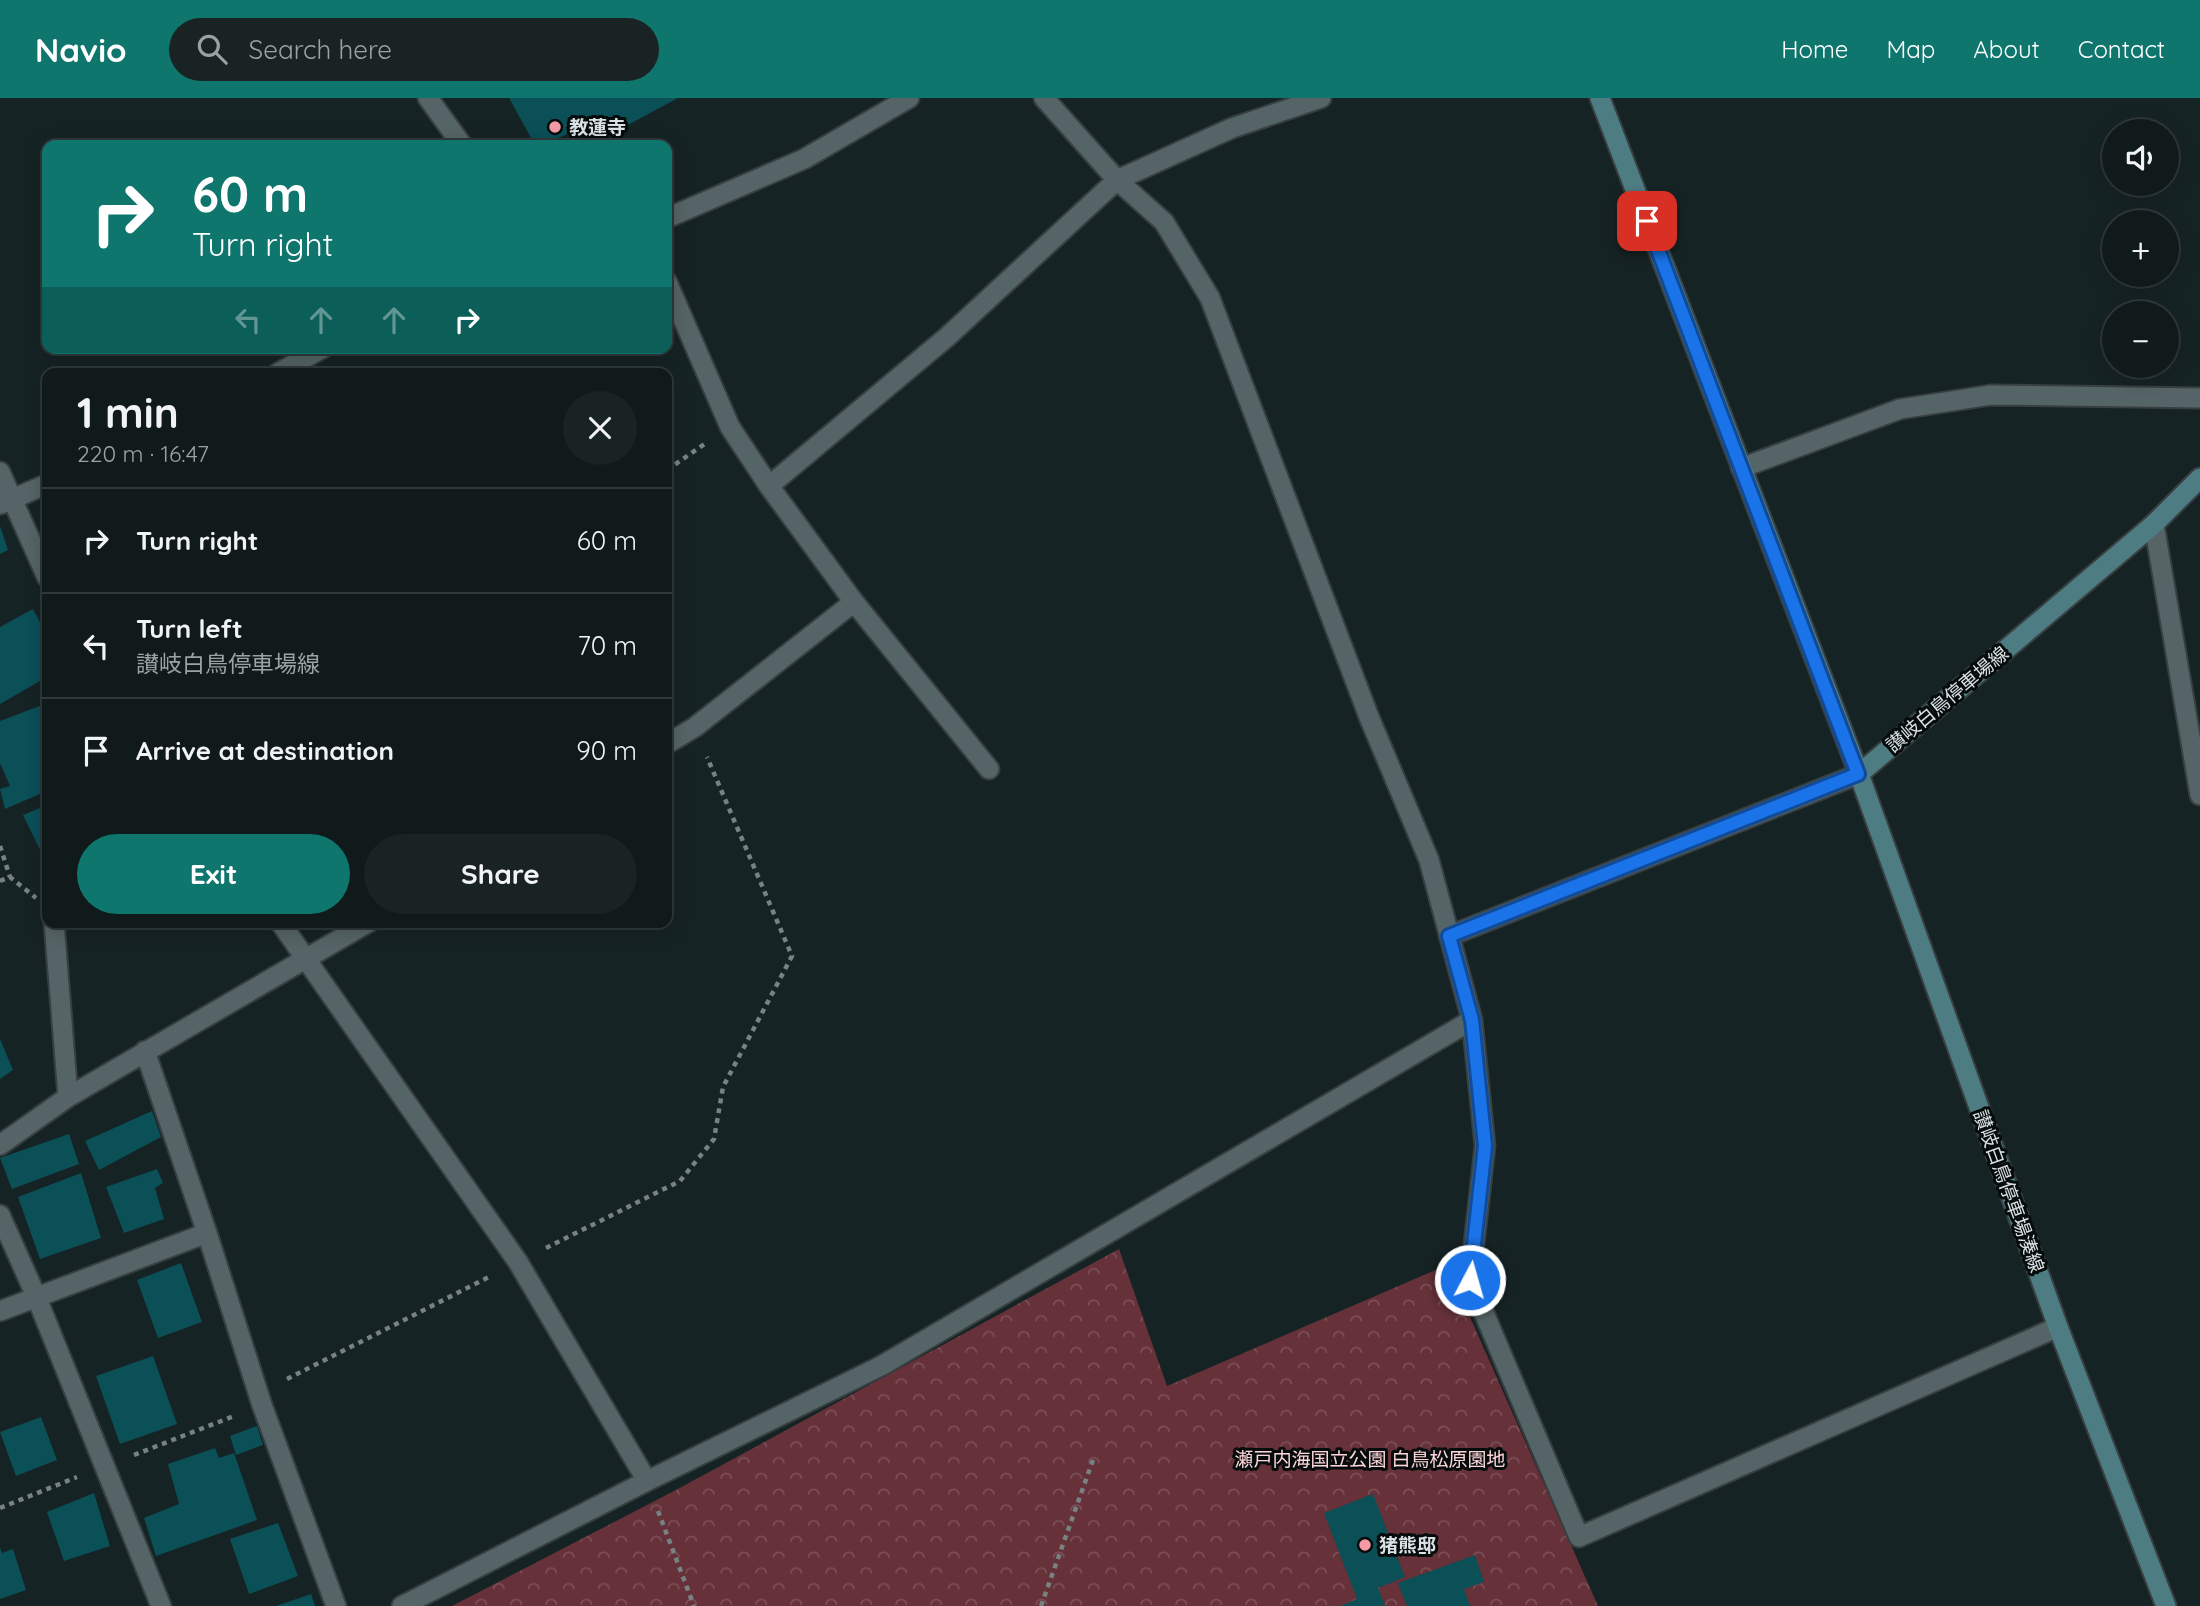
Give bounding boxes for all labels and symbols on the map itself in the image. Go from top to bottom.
place label: 教蓮寺 [569,115,626,139]
marker: 教蓮寺 [547,119,563,135]
pin [1617,191,1677,251]
street label: 讃岐白鳥停車場線 [1881,641,2013,757]
street label: 讃岐白鳥停車場湊線 [1968,1107,2050,1275]
position arrow [1433,1243,1507,1317]
park label: 瀬戸内海国立公園 白鳥松原園地 [1234,1447,1506,1471]
place label: 猪熊邸 [1379,1533,1436,1557]
marker: 猪熊邸 [1357,1537,1373,1553]

